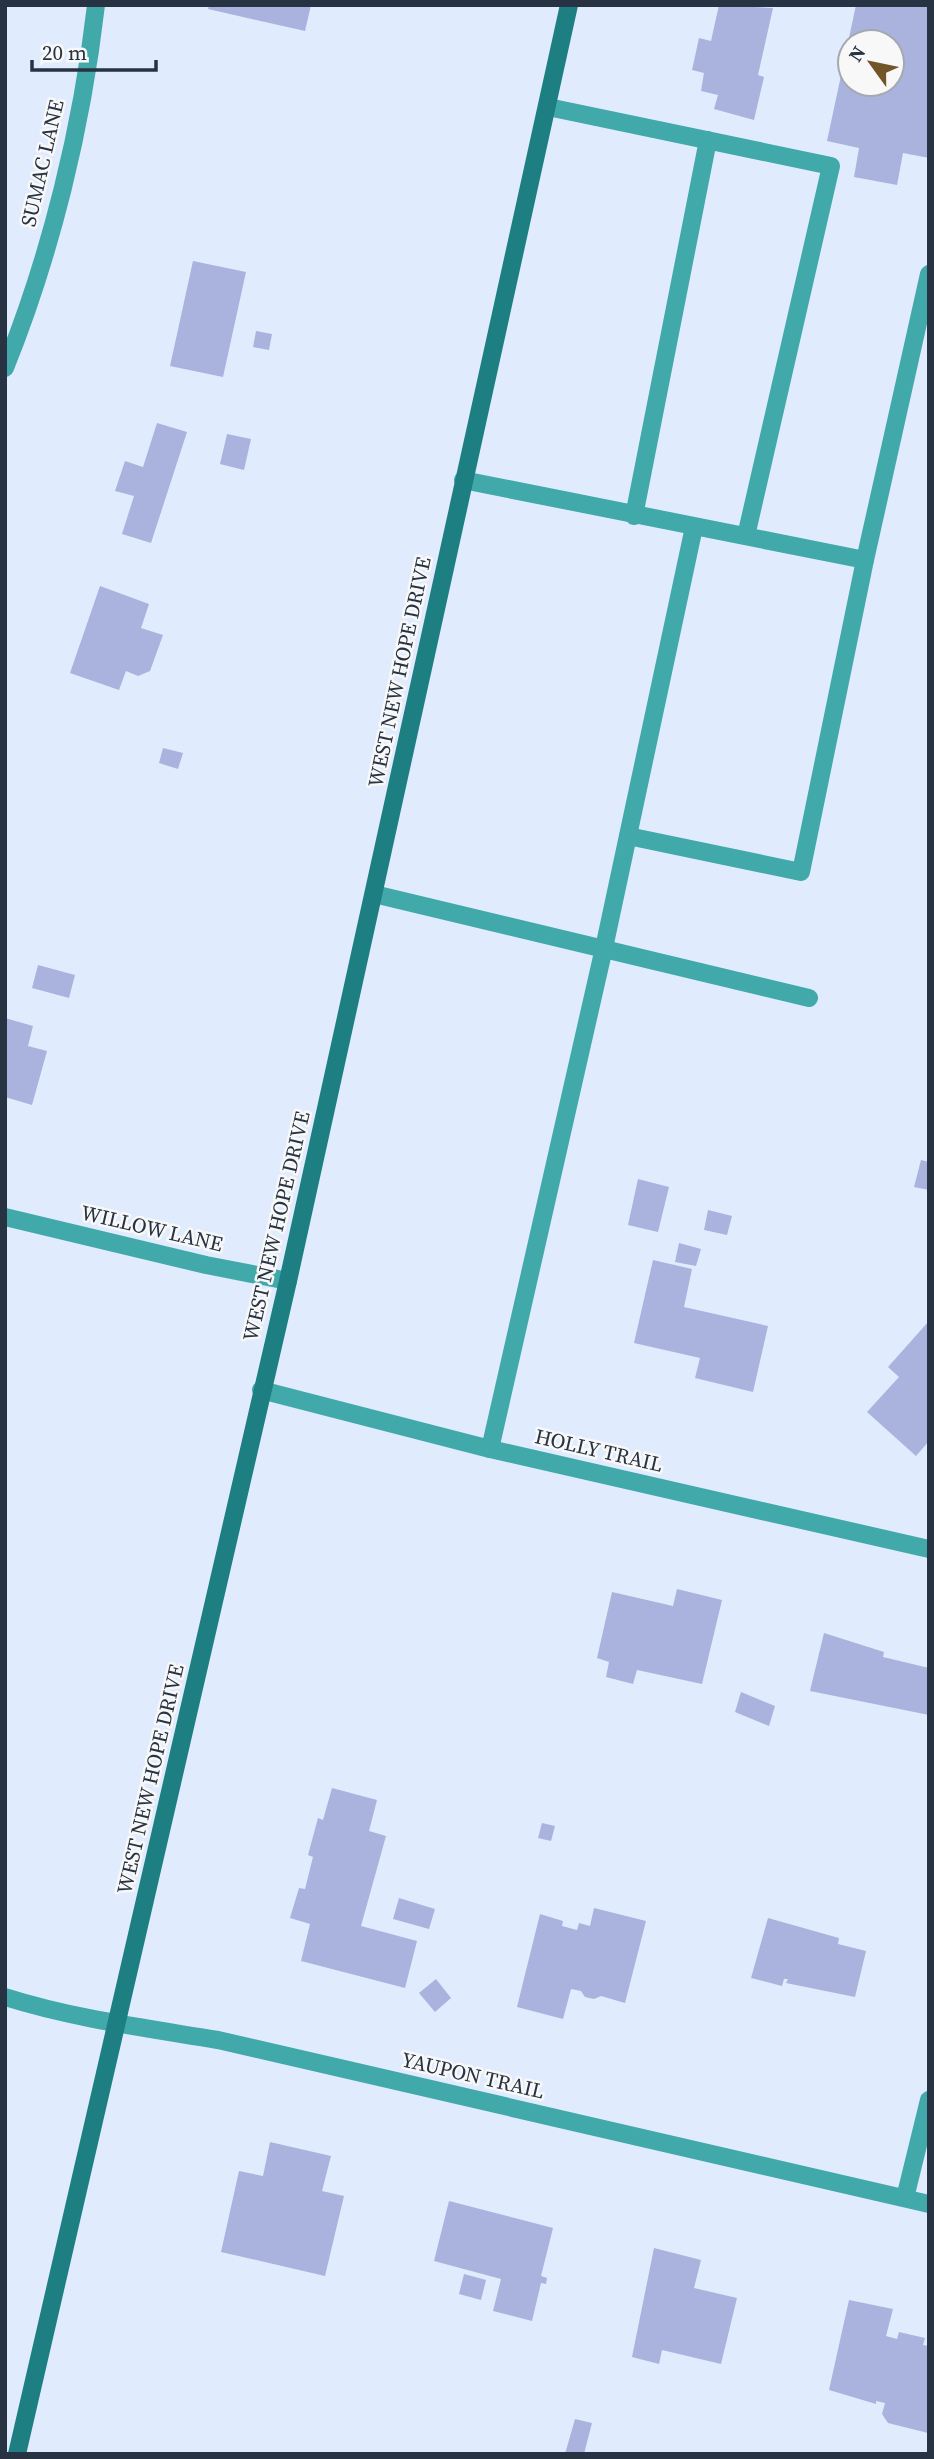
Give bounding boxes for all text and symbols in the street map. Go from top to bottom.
scale bar [32,28,156,72]
north arrow [836,28,906,98]
text: 20 m [42,38,87,67]
text: N [842,41,872,67]
street label: SUMAC LANE [13,97,71,229]
street label: WEST NEW HOPE DRIVE [360,554,438,790]
street label: WEST NEW HOPE DRIVE [235,1108,317,1344]
street label: WILLOW LANE [78,1198,226,1258]
street label: HOLLY TRAIL [532,1421,666,1479]
street label: WEST NEW HOPE DRIVE [109,1661,191,1897]
street label: YAUPON TRAIL [399,2044,547,2106]

